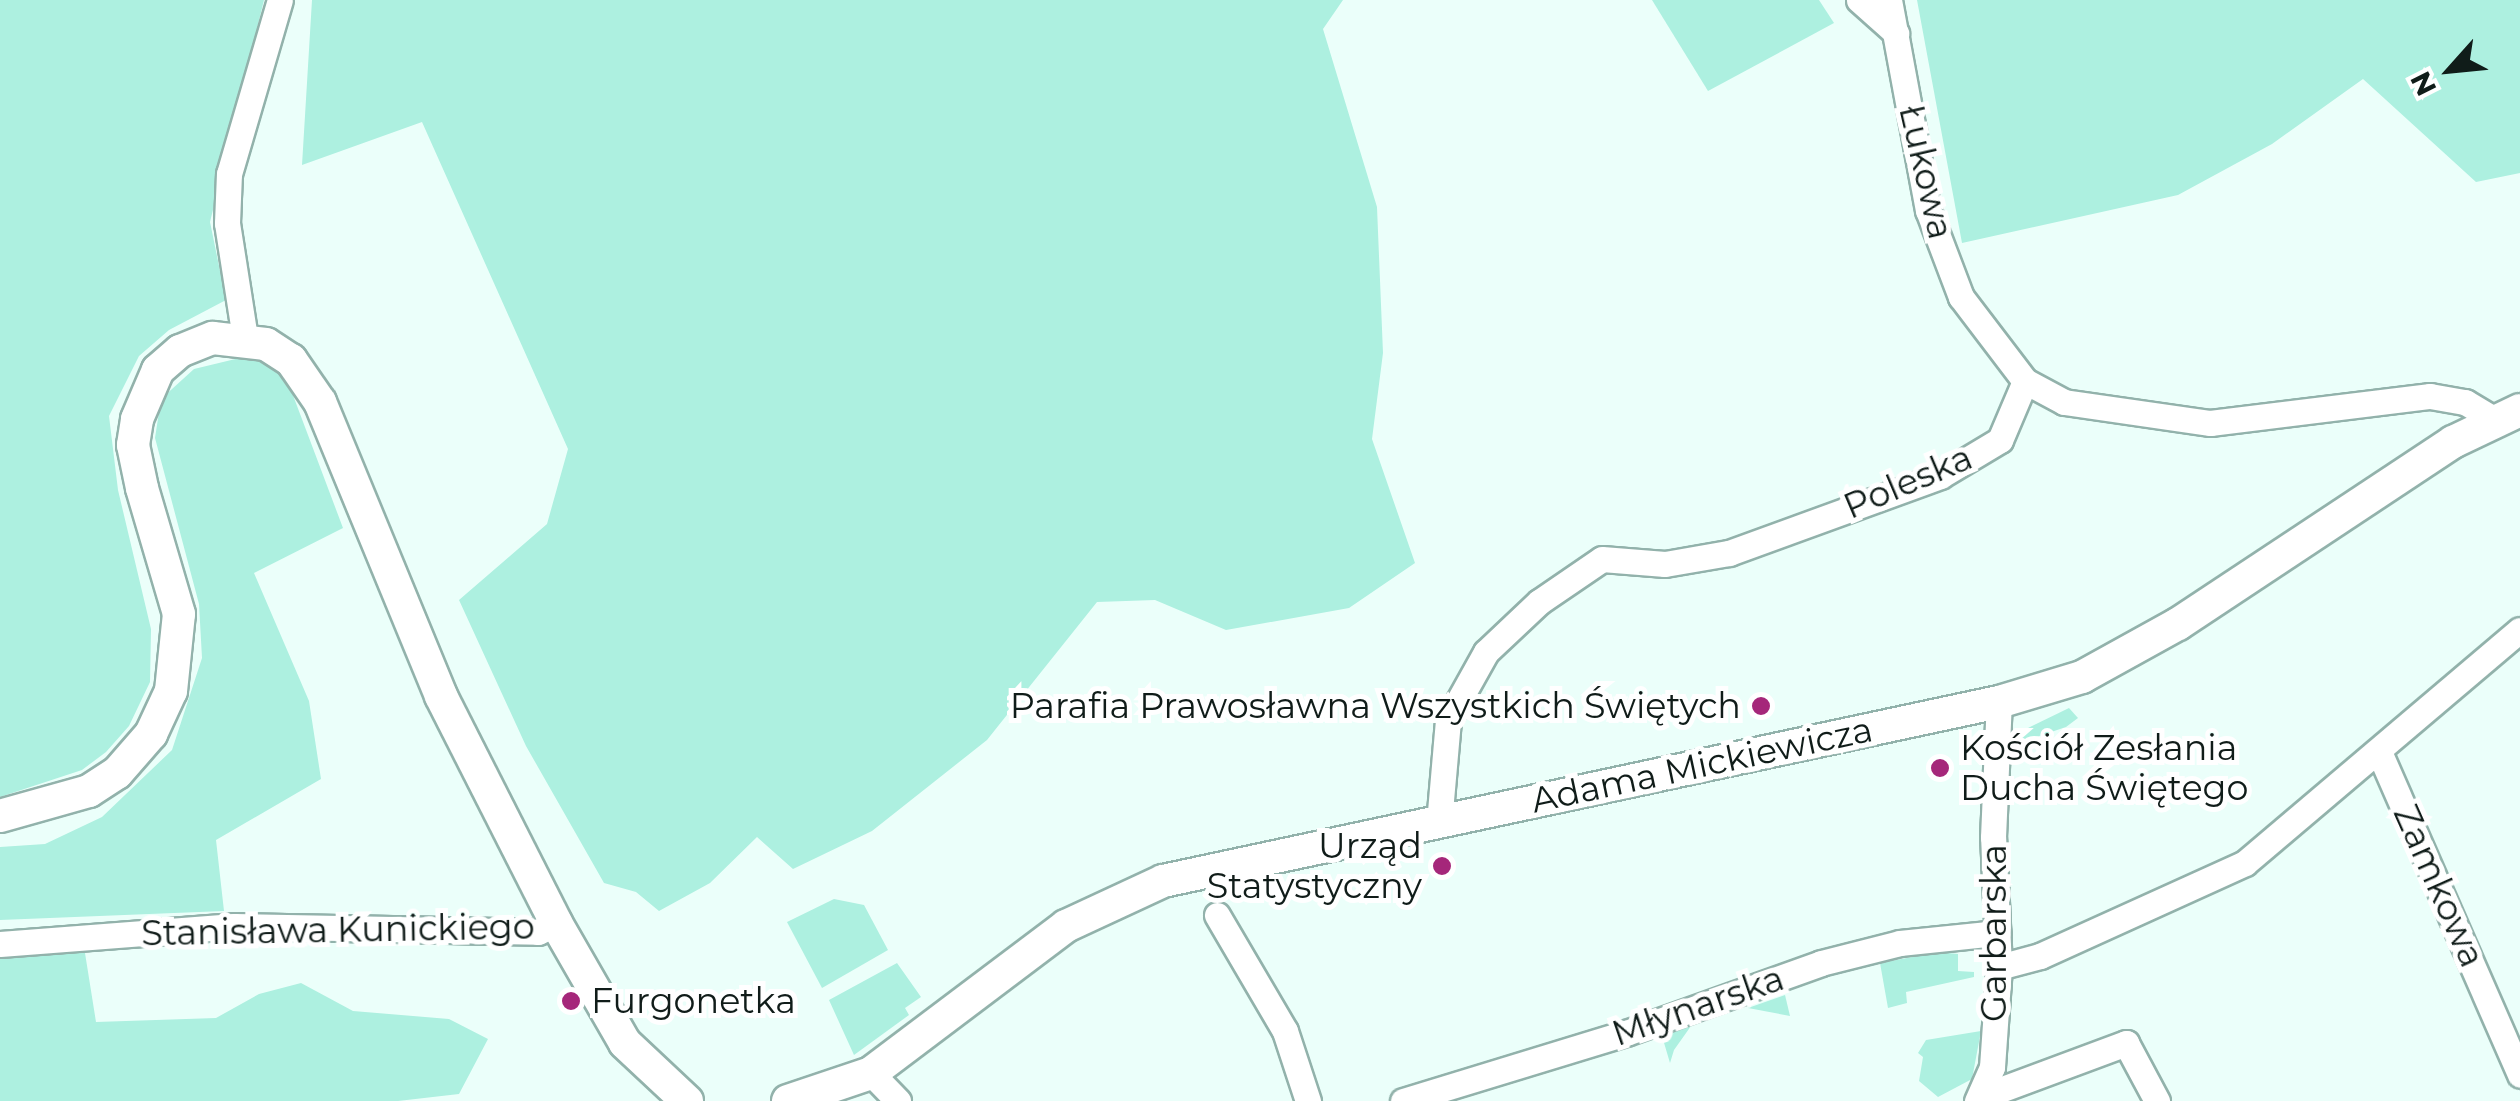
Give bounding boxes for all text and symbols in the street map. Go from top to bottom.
north arrow [2400,20,2500,120]
text: N [2403,66,2444,101]
street label: Łukowa [1890,101,1962,243]
street label: Poleska [1837,436,1979,528]
place label: Parafia Prawosławna Wszystkich Świętych [1010,685,1741,727]
marker: Parafia Prawosławna Wszystkich Świętych [1750,695,1772,717]
street label: Adama Mickiewicza [1528,708,1876,822]
place label: Kościół Zesłania Ducha Świętego [1960,727,2248,809]
marker: Kościół Zesłania Ducha Świętego [1929,757,1951,779]
street label: Zamkowa [2385,798,2493,974]
place label: Urząd Statystyczny [1207,825,1422,907]
street label: Garbarska [1973,844,2015,1022]
marker: Urząd Statystyczny [1431,855,1453,877]
street label: Stanisława Kunickiego [141,906,535,954]
street label: Młynarska [1607,957,1789,1055]
place label: Furgonetka [591,980,796,1022]
marker: Furgonetka [560,990,582,1012]

